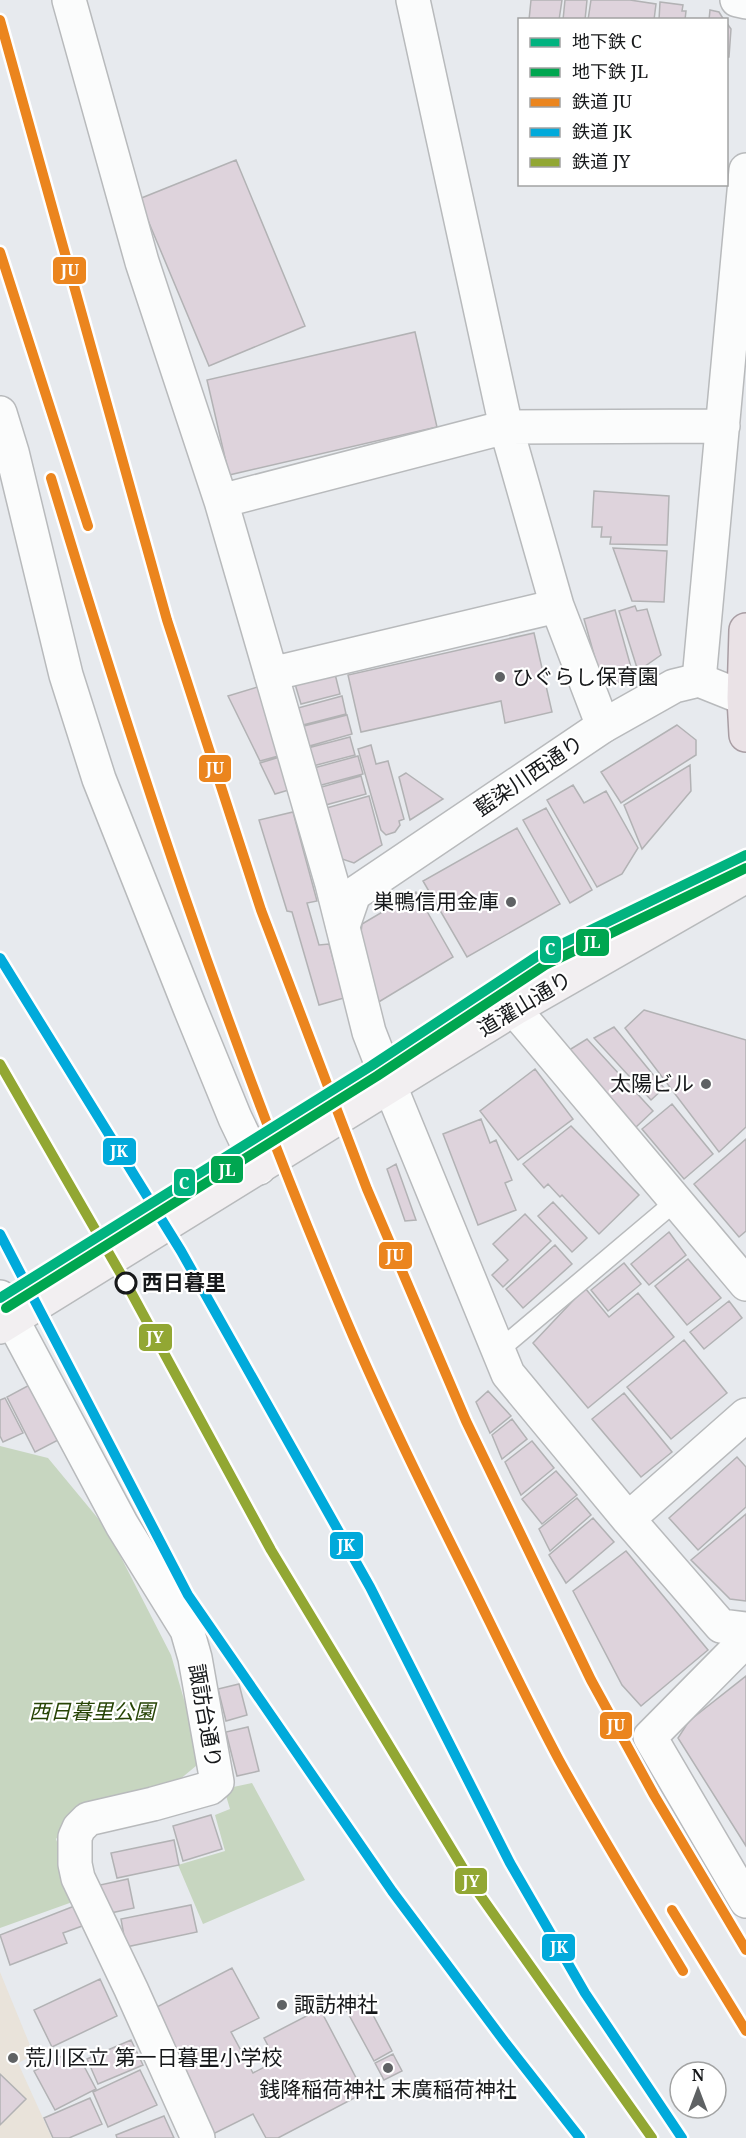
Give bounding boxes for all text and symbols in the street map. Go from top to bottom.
legend [518,18,728,186]
text: 地下鉄 C [572,29,642,53]
text: 地下鉄 JL [572,59,648,83]
text: 鉄道 JU [572,89,632,113]
text: 鉄道 JK [572,119,632,143]
text: 鉄道 JY [572,149,631,173]
line badge: JU [52,256,87,285]
text: JU [60,259,79,281]
place label: ひぐらし保育園 [512,662,659,690]
marker: ひぐらし保育園 [493,670,507,684]
street label: 藍染川西通り [468,728,588,822]
line badge: JU [198,754,232,783]
text: JU [205,757,224,779]
place label: 巣鴨信用金庫 [373,887,499,915]
marker: 巣鴨信用金庫 [504,895,518,909]
line badge: JL [575,928,610,957]
text: JL [583,931,600,953]
line badge: C [539,935,562,964]
text: C [545,938,556,960]
street label: 道灌山通り [472,964,577,1042]
place label: 太陽ビル [610,1069,694,1097]
marker: 太陽ビル [699,1077,713,1091]
line badge: JK [102,1137,137,1166]
text: JK [109,1140,128,1162]
line badge: JL [210,1155,244,1184]
text: JL [218,1159,235,1181]
line badge: C [173,1168,196,1197]
text: C [179,1172,190,1194]
line badge: JU [378,1241,413,1270]
text: JU [385,1244,404,1266]
place label: 西日暮里 [142,1268,226,1296]
marker: 西日暮里 [115,1272,137,1294]
line badge: JY [138,1323,173,1352]
text: JY [145,1326,165,1348]
line badge: JK [329,1531,364,1560]
text: JK [336,1534,355,1556]
street label: 諏訪台通り [183,1662,229,1770]
park label: 西日暮里公園 [29,1697,158,1725]
line badge: JU [599,1711,633,1740]
text: JU [606,1714,625,1736]
line badge: JY [454,1867,488,1895]
text: JY [461,1870,481,1892]
line badge: JK [541,1933,576,1962]
text: JK [549,1936,568,1958]
place label: 諏訪神社 [294,1990,378,2018]
marker: 諏訪神社 [275,1998,289,2012]
place label: 荒川区立 第一日暮里小学校 [25,2043,282,2071]
marker: 荒川区立 第一日暮里小学校 [6,2051,20,2065]
north arrow [668,2060,728,2120]
marker: 銭降稲荷神社 末廣稲荷神社 [381,2061,395,2075]
text: N [692,2064,705,2086]
place label: 銭降稲荷神社 末廣稲荷神社 [259,2075,517,2103]

